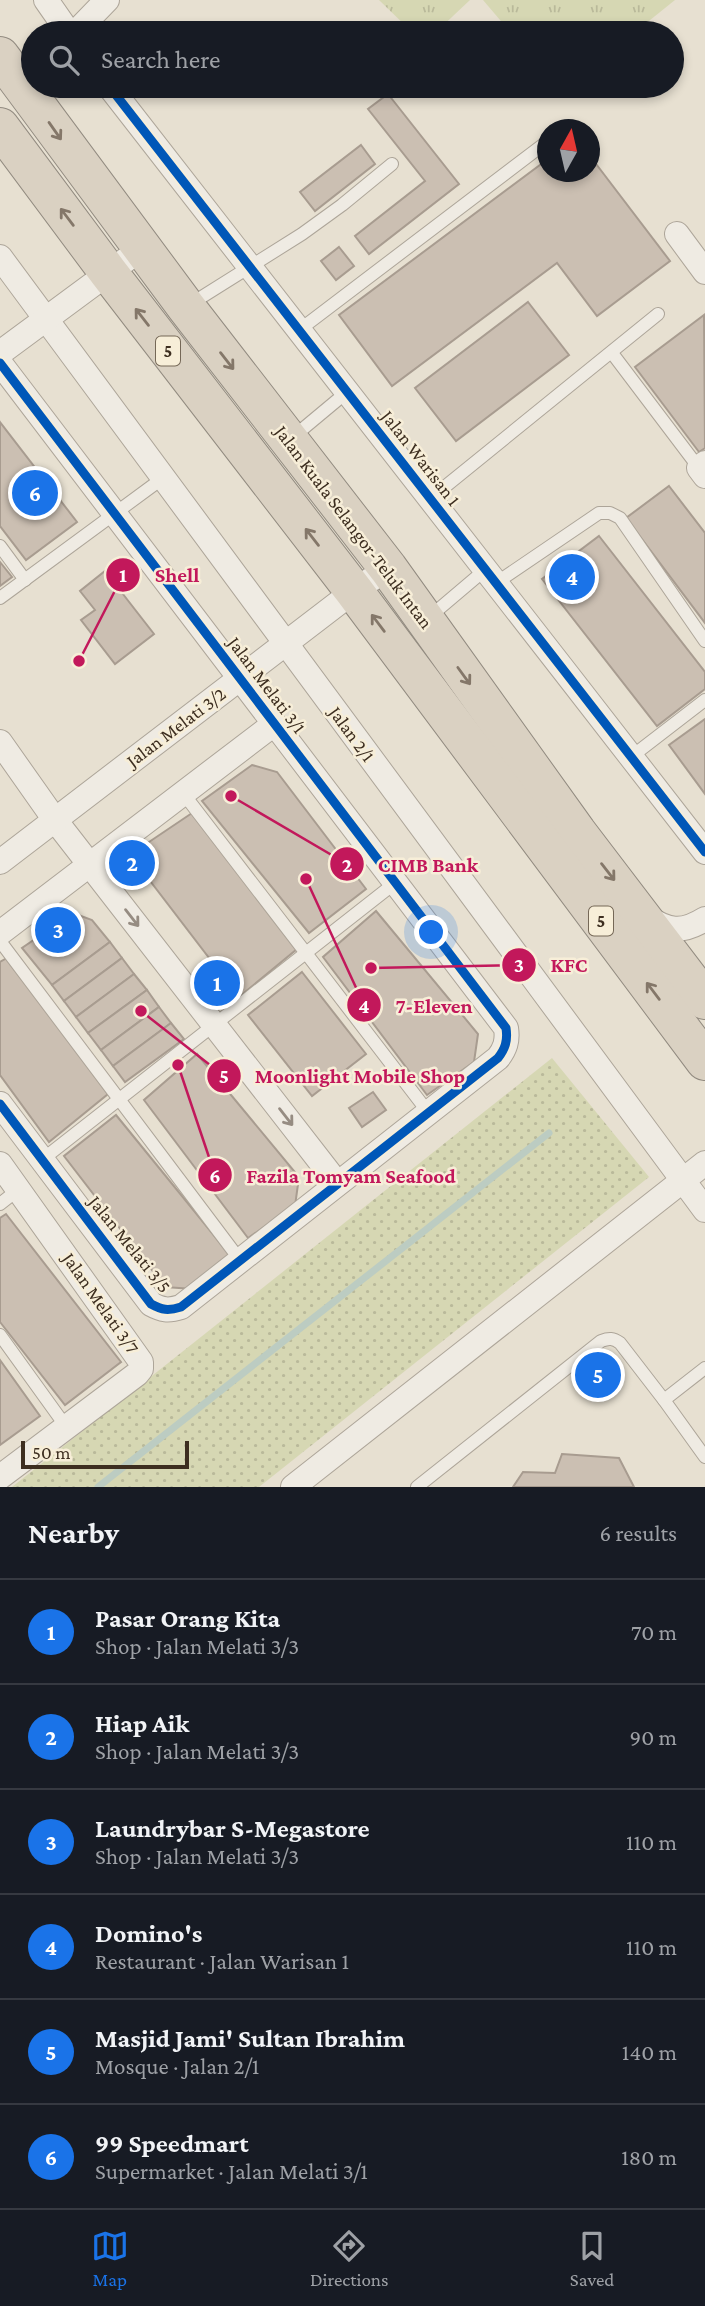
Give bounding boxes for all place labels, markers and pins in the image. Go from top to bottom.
pin: 6 [12,467,58,519]
pin: 4 [549,551,595,603]
callout: Shell [106,554,213,596]
pin: 2 [109,837,155,889]
callout: CIMB Bank [329,843,493,885]
pin: 3 [35,904,81,956]
callout: KFC [501,944,601,986]
pin: 1 [194,957,240,1009]
callout: 7-Eleven [346,984,486,1026]
callout: Moonlight Mobile Shop [206,1055,480,1097]
callout: Fazila Tomyam Seafood [197,1154,470,1196]
pin: 5 [575,1349,621,1401]

